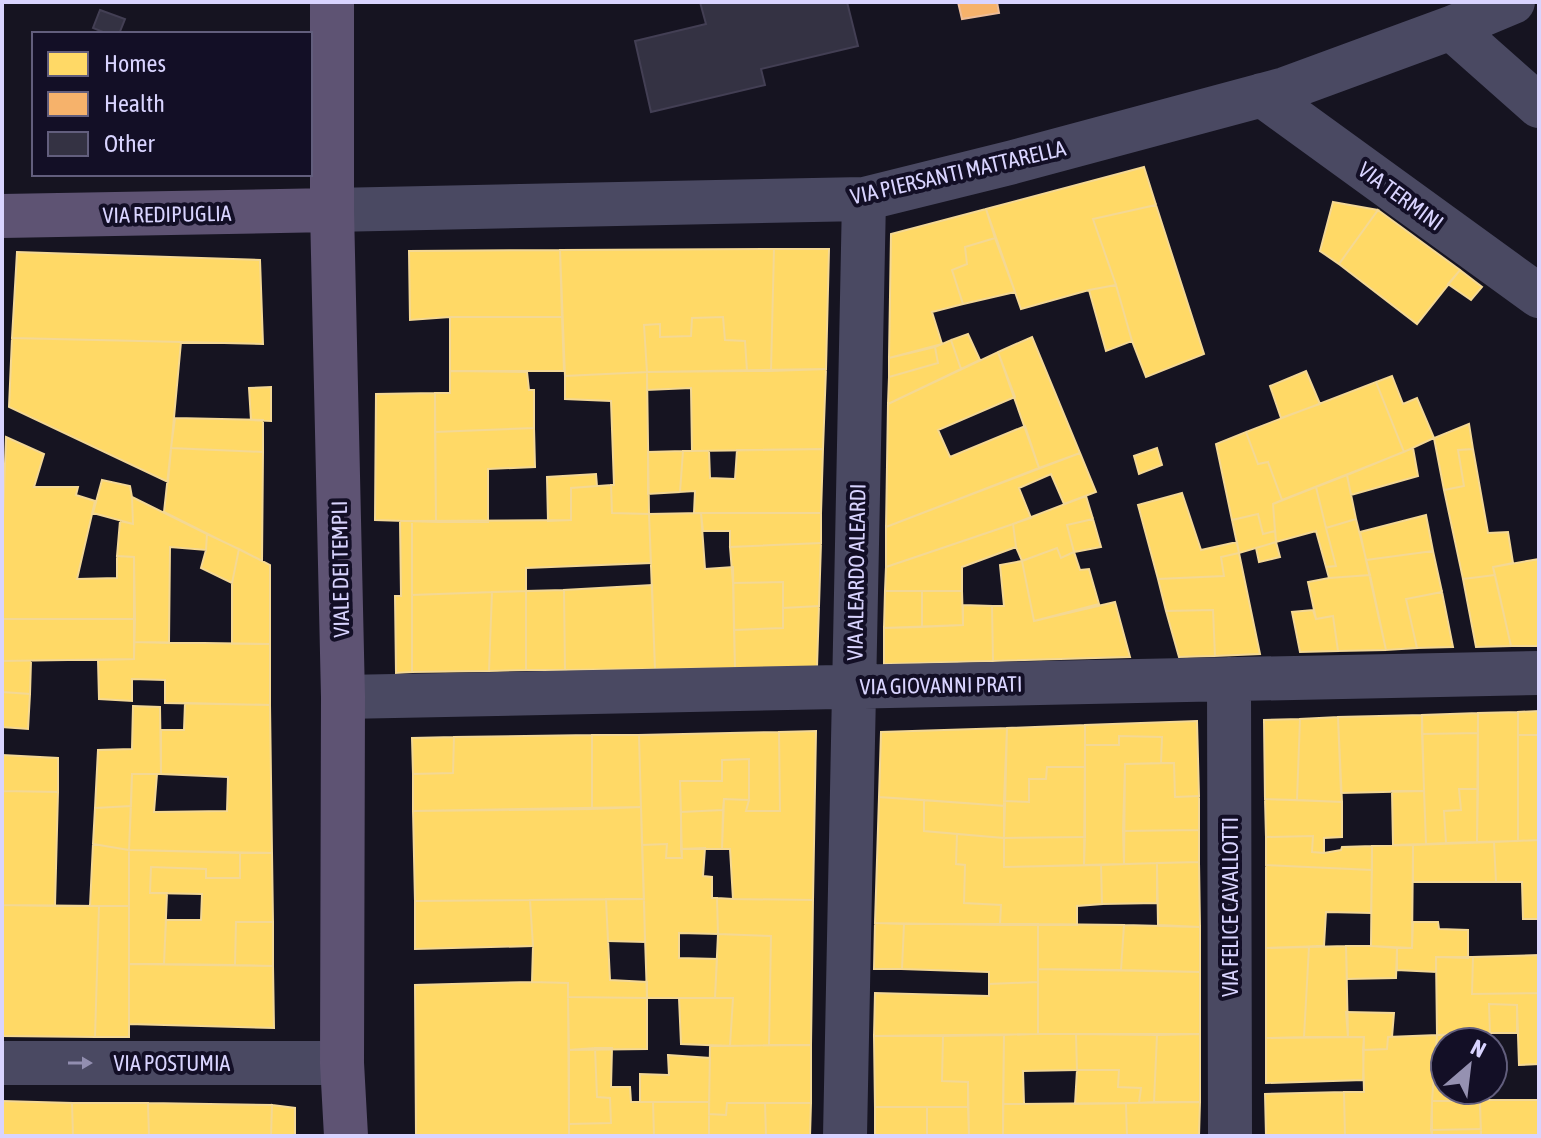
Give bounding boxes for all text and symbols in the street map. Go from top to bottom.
legend [32,32,312,176]
text: Homes [104,50,166,77]
text: Health [104,90,165,117]
text: Other [104,130,155,157]
street label: VIA PIERSANTI MATTARELLA [848,135,1068,209]
street label: VIA TERMINI [1353,156,1449,236]
street label: VIA REDIPUGLIA [102,200,232,228]
street label: VIA ALEARDO ALEARDI [841,483,871,661]
street label: VIALE DEI TEMPLI [326,500,354,638]
street label: VIA GIOVANNI PRATI [859,671,1023,699]
street label: VIA FELICE CAVALLOTTI [1217,817,1243,997]
north arrow [1429,1026,1509,1106]
text: N [1467,1034,1490,1063]
street label: VIA POSTUMIA [114,1050,231,1076]
one-way arrow [68,1057,93,1069]

